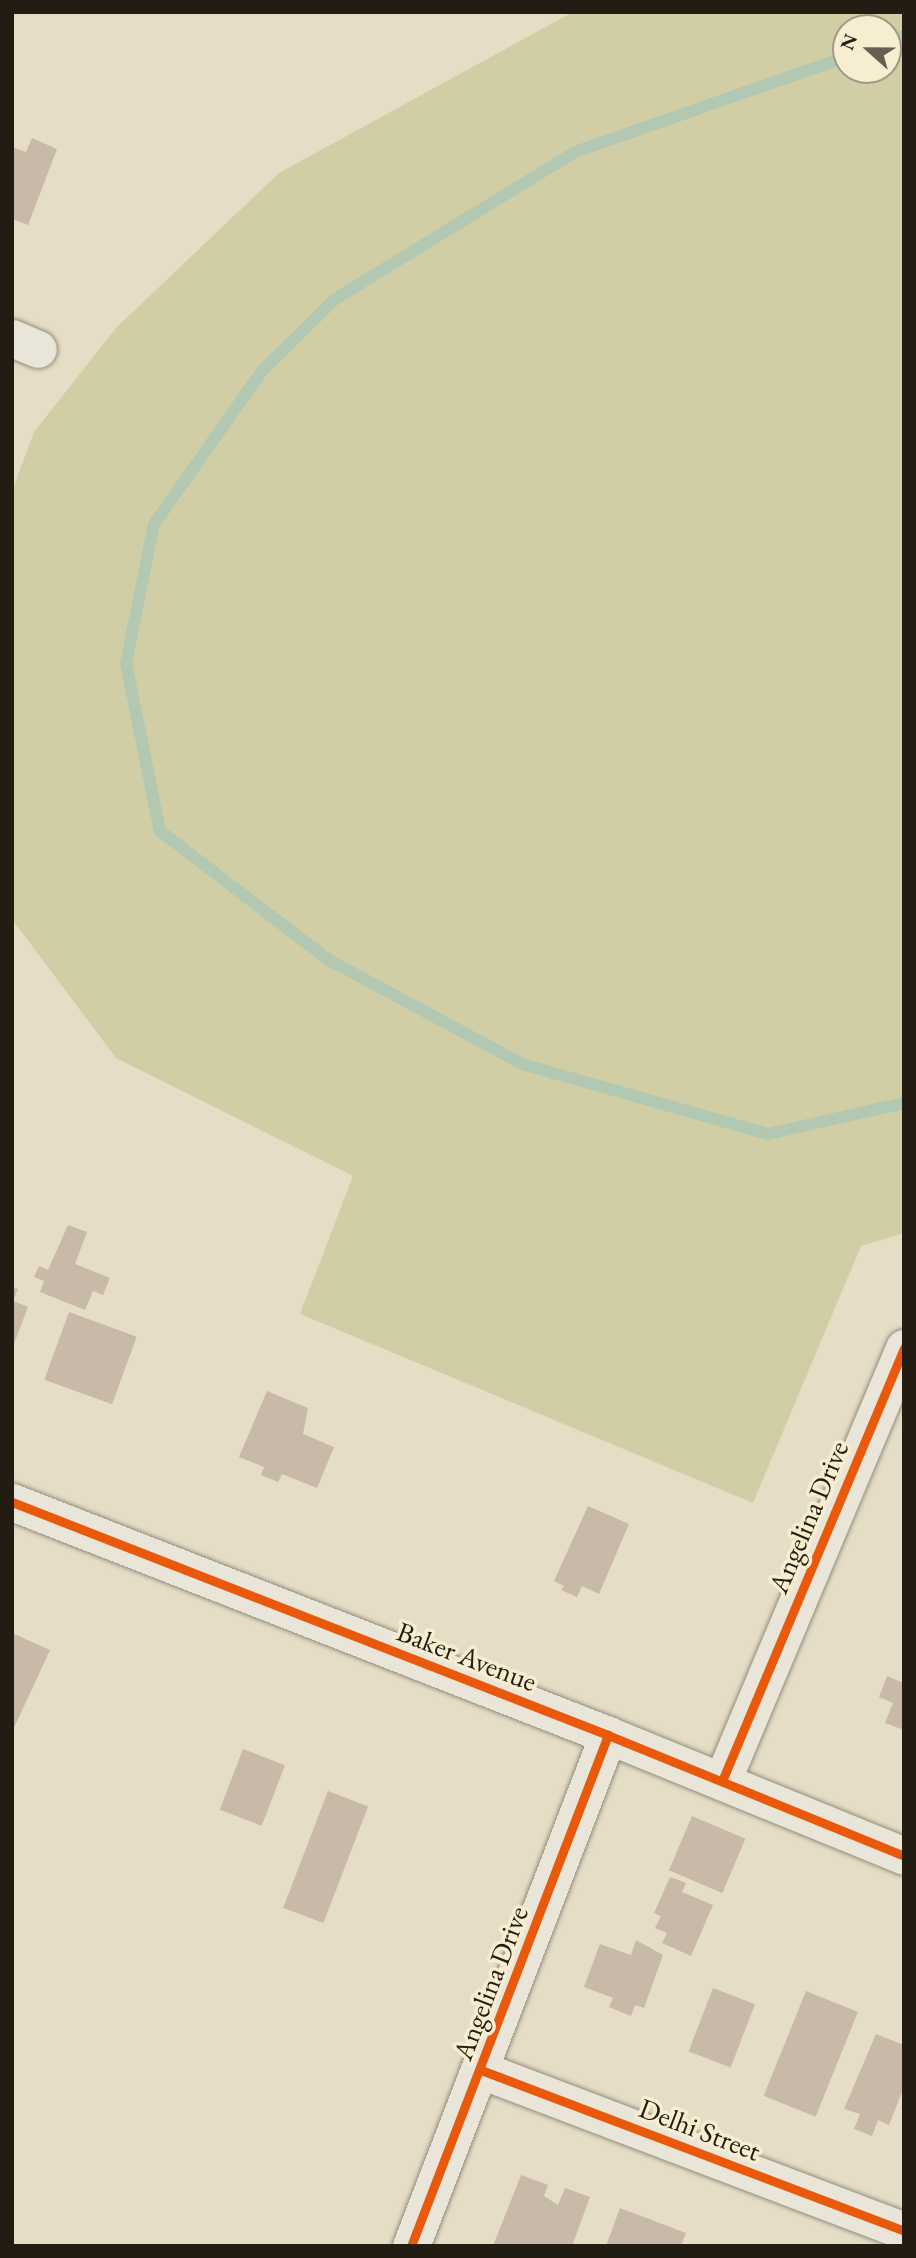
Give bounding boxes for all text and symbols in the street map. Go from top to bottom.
north arrow [832,14,902,84]
text: N [834,30,863,54]
street label: Angelina Drive [761,1436,855,1598]
street label: Baker Avenue [392,1614,542,1698]
street label: Angelina Drive [445,1901,535,2065]
street label: Delhi Street [635,2091,765,2167]

